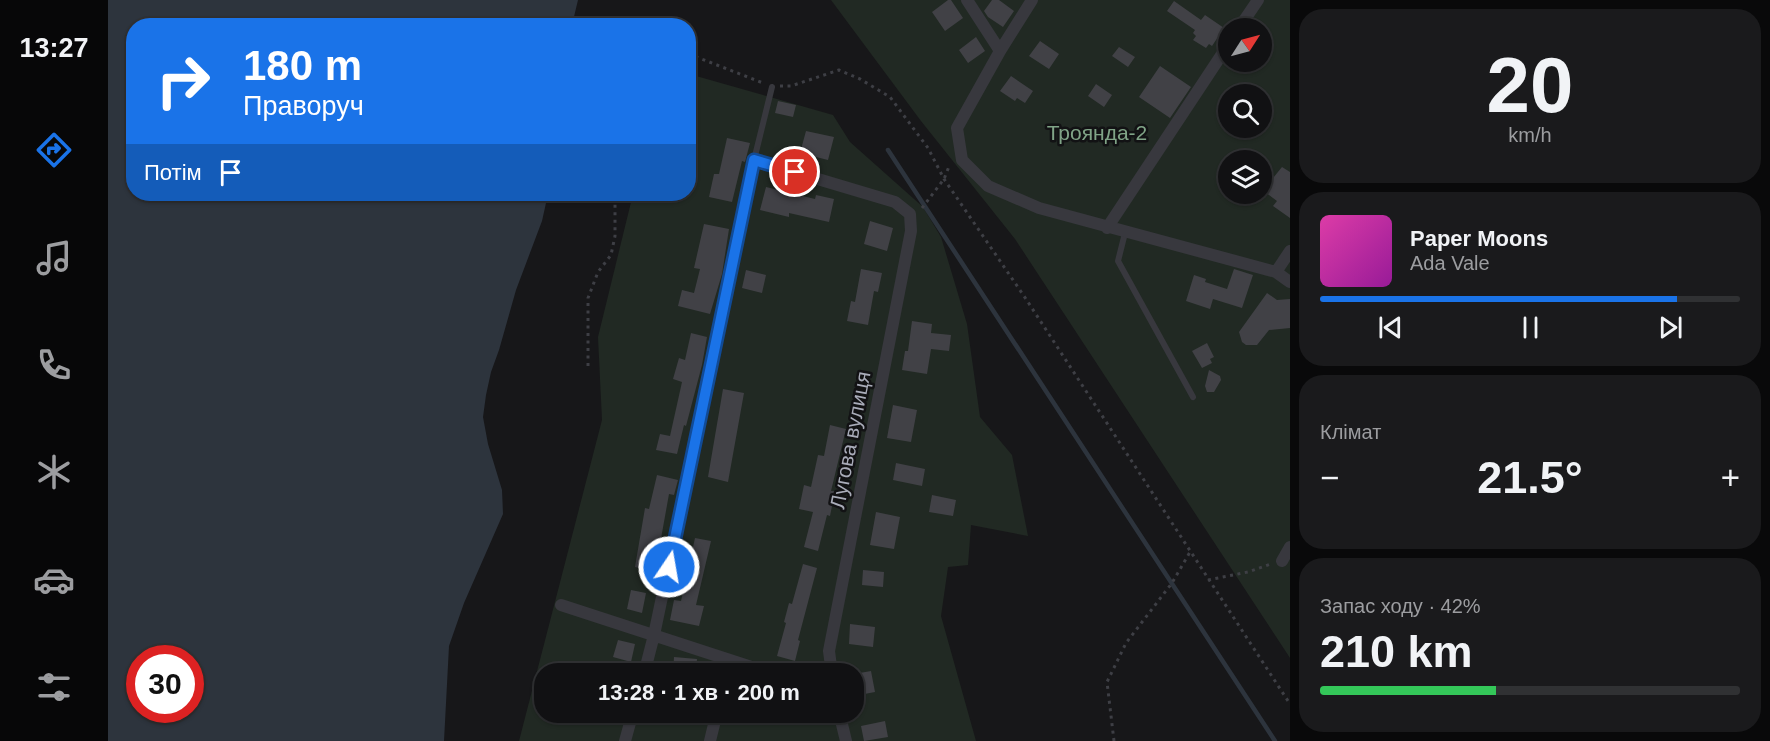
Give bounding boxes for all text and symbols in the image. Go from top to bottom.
north arrow [1218,18,1272,72]
map controls [1218,18,1272,204]
text: 13:27 [19,33,89,63]
text: 20 [1487,41,1573,129]
icon: right [144,42,222,120]
text: 180 m [243,42,362,89]
button: search [1218,84,1272,138]
text: Праворуч [243,91,364,121]
park label: Троянда-2 [1047,121,1147,144]
text: km/h [1508,124,1552,146]
icon: directions [33,129,75,171]
pin [769,146,820,197]
button: layers [1218,150,1272,204]
icon: arrive [778,155,811,188]
icon: arrive [214,156,247,189]
text: Потім [144,160,202,185]
text: Paper Moons [1410,226,1548,251]
icon: music [33,237,75,279]
text: Ada Vale [1410,252,1490,274]
icon: previous [1374,311,1407,344]
icon: pause [1514,311,1547,344]
icon: next [1654,311,1687,344]
icon: phone [33,344,75,386]
street label: Лугова вулиця [825,369,875,511]
text: Клімат [1320,421,1381,443]
icon: climate [33,451,75,493]
text: 21.5° [1477,452,1583,503]
text: − [1320,459,1339,496]
text: + [1721,459,1740,496]
position arrow [637,535,701,599]
icon: car [33,559,75,601]
text: Запас ходу · 42% [1320,595,1481,617]
text: 210 km [1320,626,1473,677]
speed limit sign: 30 [126,645,204,723]
icon: filters [33,666,75,708]
text: 13:28 · 1 хв · 200 m [598,680,800,705]

